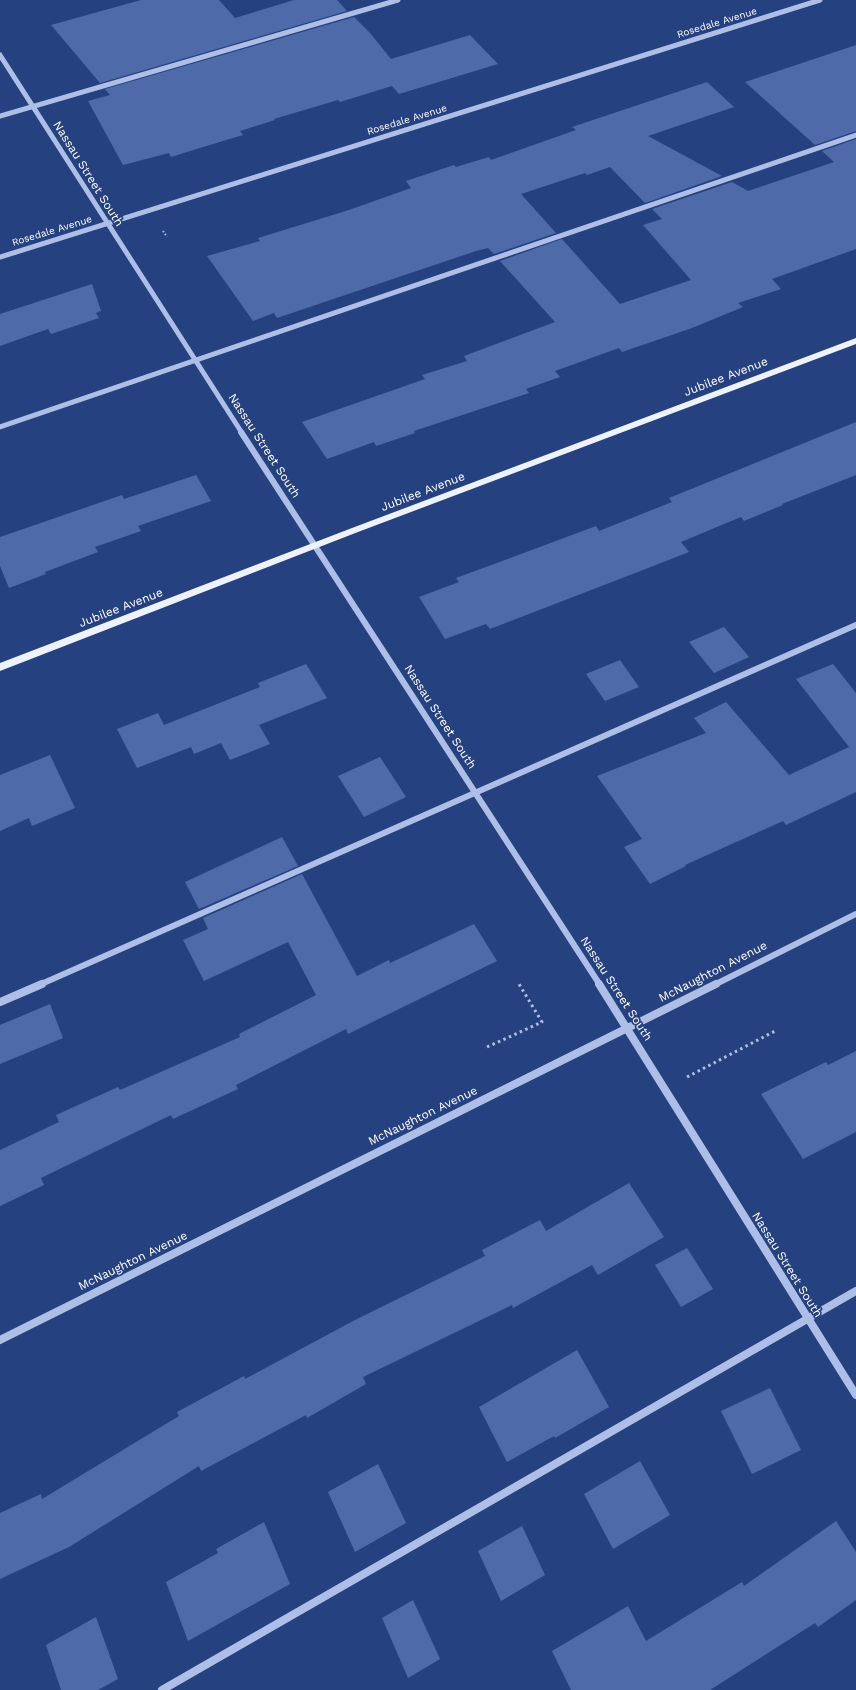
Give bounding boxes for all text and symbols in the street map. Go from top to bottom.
street label: Rosedale Avenue [676,5,758,41]
street label: Rosedale Avenue [366,102,448,138]
street label: Nassau Street South [50,119,126,229]
street label: Rosedale Avenue [11,213,93,249]
street label: Jubilee Avenue [682,354,770,400]
street label: Nassau Street South [225,391,303,501]
street label: Jubilee Avenue [379,469,467,515]
street label: Jubilee Avenue [77,585,165,631]
street label: Nassau Street South [401,662,479,772]
street label: Nassau Street South [577,934,655,1044]
street label: McNaughton Avenue [656,938,770,1006]
street label: McNaughton Avenue [366,1083,480,1149]
street label: Nassau Street South [749,1210,825,1320]
street label: McNaughton Avenue [76,1228,190,1294]

